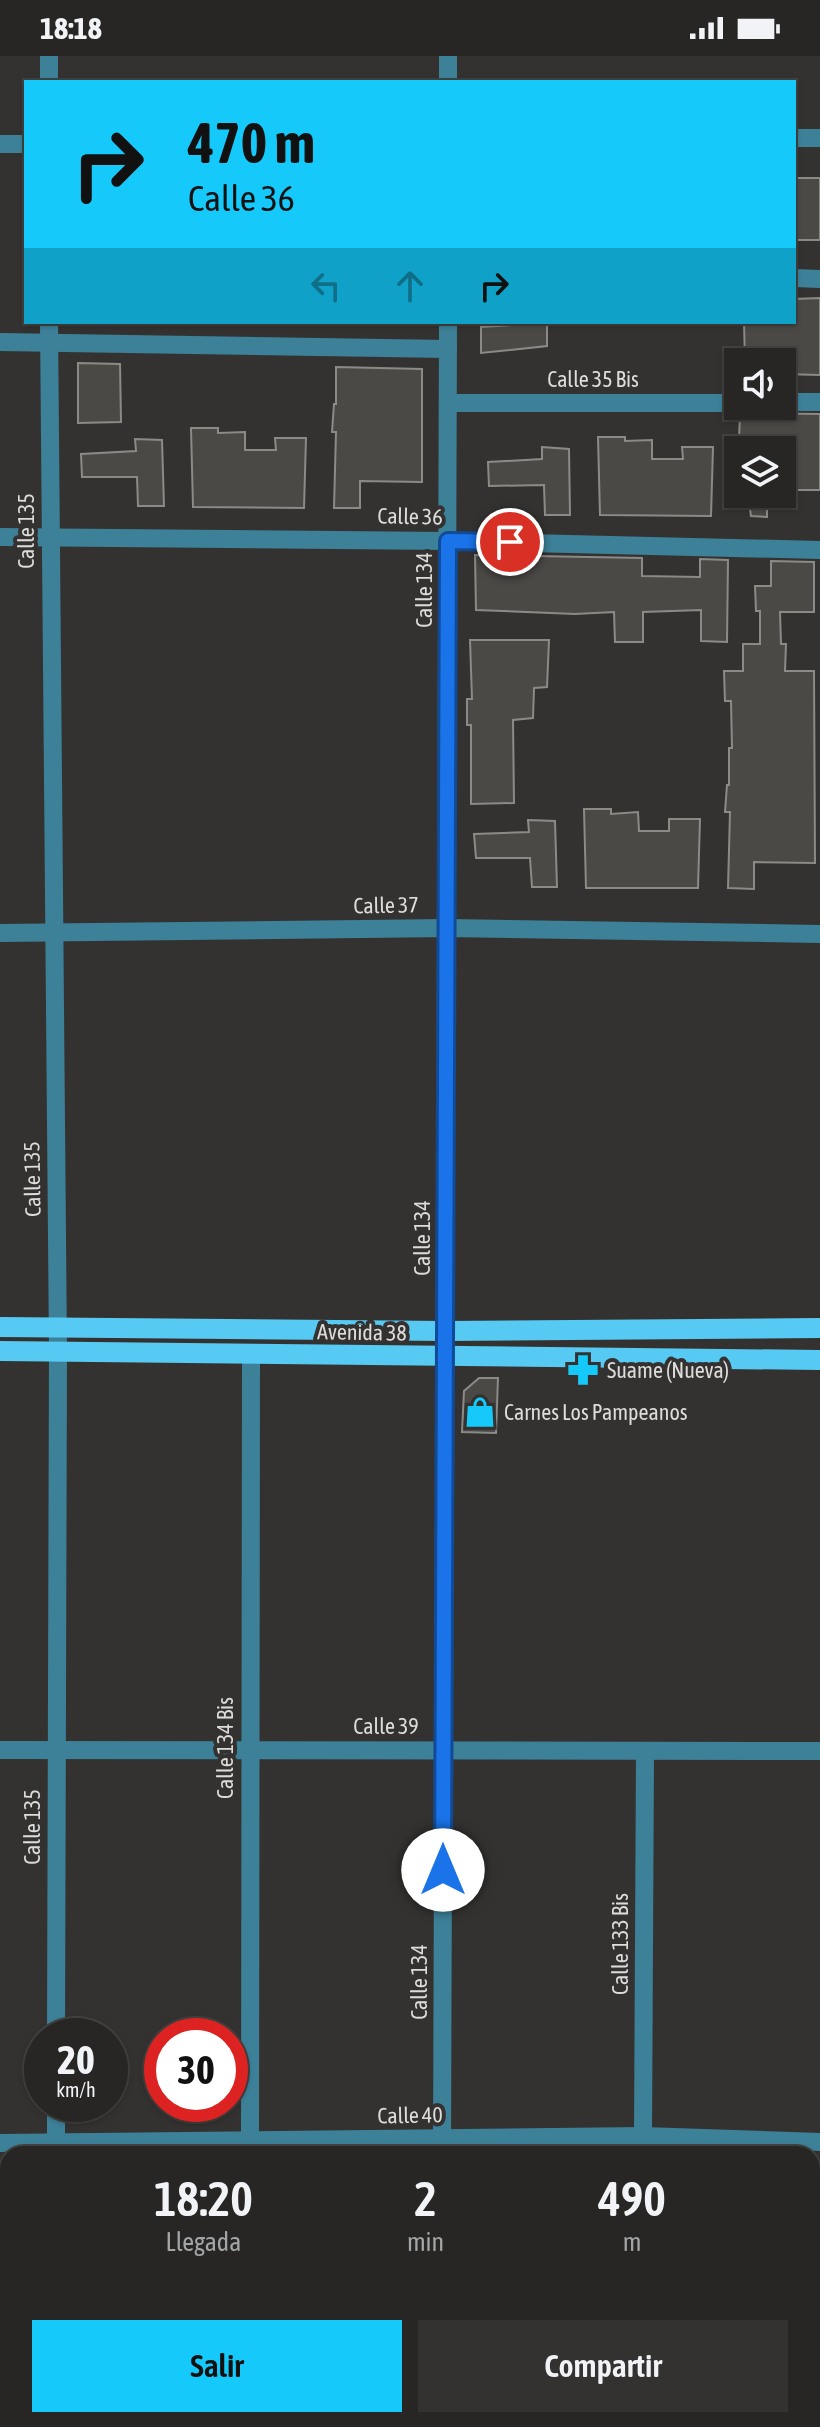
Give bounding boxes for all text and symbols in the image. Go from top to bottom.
text: 18:18 [40,11,102,45]
text: 470 m [188,111,315,175]
icon: right [56,112,160,216]
text: Calle 36 [188,177,295,219]
icon: left [304,264,348,308]
icon: ahead [388,264,432,308]
icon: right [472,264,516,308]
map controls [724,348,796,508]
button: sound [724,348,796,420]
street label: Calle 35 Bis [547,366,639,392]
button: layers [724,436,796,508]
street label: Calle 135 [13,493,39,569]
street label: Calle 36 [377,502,443,530]
pin [476,508,544,576]
icon: arrive [488,520,532,564]
street label: Calle 134 [411,552,437,628]
street label: Calle 37 [353,891,419,919]
street label: Calle 135 [18,1141,46,1217]
street label: Calle 134 [409,1200,435,1276]
street label: Avenida 38 [317,1318,407,1346]
pharmacy icon: Suame (Nueva) [566,1353,600,1387]
place label: Suame (Nueva) [607,1357,729,1383]
shop icon: Carnes Los Pampeanos [463,1395,497,1429]
place label: Carnes Los Pampeanos [504,1399,688,1425]
street label: Calle 134 Bis [212,1697,238,1799]
street label: Calle 39 [353,1713,419,1739]
street label: Calle 135 [19,1789,45,1865]
position arrow [401,1828,485,1912]
street label: Calle 133 Bis [607,1893,633,1995]
street label: Calle 134 [406,1944,432,2020]
speed limit sign: 30 [144,2018,248,2122]
text: 20 [57,2037,95,2082]
text: km/h [56,2078,96,2101]
street label: Calle 40 [377,2101,443,2129]
text: 18:20 [154,2171,253,2226]
text: 2 [414,2171,437,2226]
text: 490 [598,2171,666,2226]
text: Llegada [166,2227,241,2257]
text: min [407,2227,444,2257]
text: m [623,2227,641,2257]
button: Salir [32,2320,402,2412]
button: Compartir [418,2320,788,2412]

